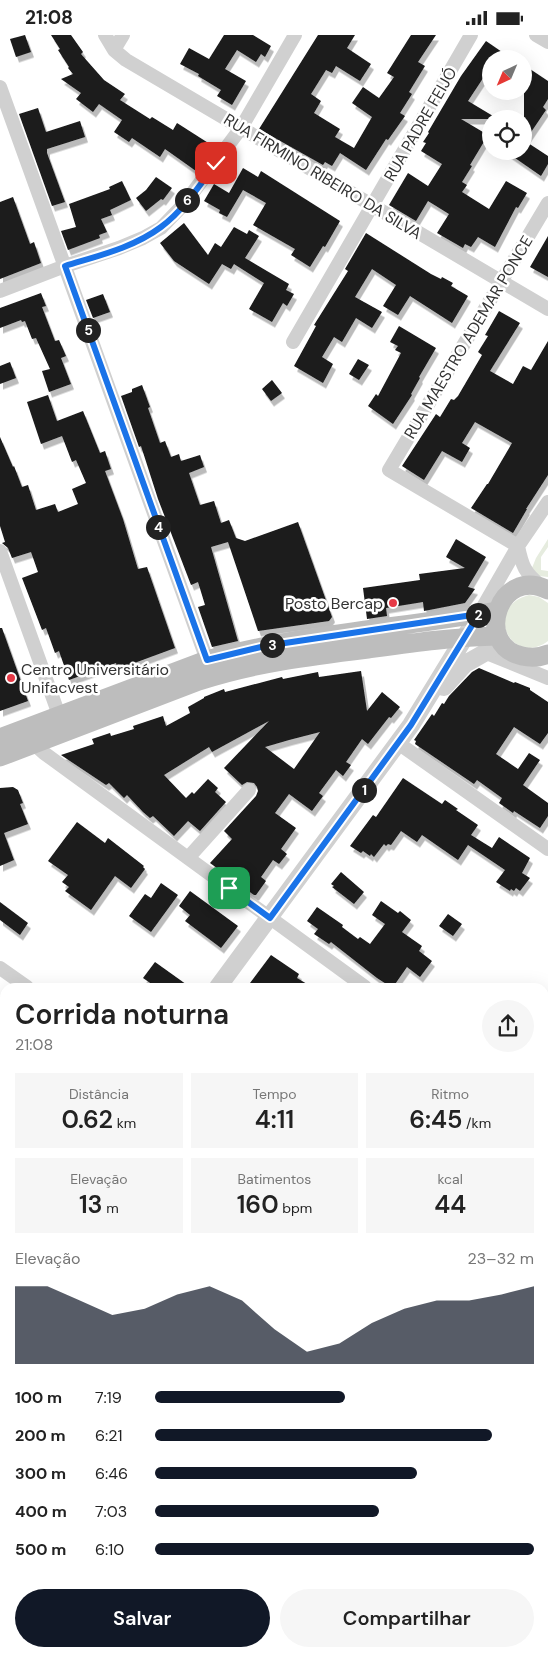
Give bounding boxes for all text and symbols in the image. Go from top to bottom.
text: 21:08 [25,5,73,30]
north arrow [482,50,532,100]
map controls [482,50,532,160]
street label: RUA PADRE FEIJÓ [379,63,462,185]
street label: RUA FIRMINO RIBEIRO DA SILVA [220,109,426,244]
button: locate [482,110,532,160]
pin [195,142,237,184]
icon: check [202,149,230,177]
pin: 6 [174,187,200,213]
text: 6 [183,191,192,209]
street label: RUA MAESTRO ADEMAR PONCE [399,232,538,443]
pin: 5 [76,317,100,343]
text: 5 [84,321,93,339]
pin: 4 [146,515,170,539]
text: 4 [154,518,163,536]
place label: Posto Bercap [285,593,383,614]
marker: Posto Bercap [387,597,399,609]
pin: 2 [466,603,490,627]
text: 2 [474,606,483,624]
pin: 3 [260,633,284,657]
text: 3 [268,636,277,654]
place label: Centro Universitário Unifacvest [21,659,169,698]
marker: Centro Universitário Unifacvest [5,672,17,684]
pin: 1 [352,777,376,803]
text: 1 [362,781,367,799]
pin [208,867,250,909]
icon: arrive [215,874,243,902]
text: Corrida noturna [15,996,229,1033]
button: share [482,1000,534,1052]
text: 21:08 [15,1034,53,1055]
text: Distância [69,1085,129,1103]
text: Tempo [252,1085,297,1103]
text: Ritmo [431,1085,469,1103]
text: 0.62 [61,1103,113,1136]
text: 4:11 [255,1103,294,1136]
text: 6:45 [409,1103,462,1136]
text: km [113,1114,136,1132]
text: /km [462,1114,491,1132]
text: Elevação [70,1170,127,1188]
text: Batimentos [238,1170,311,1188]
text: kcal [438,1170,463,1188]
text: 13 [79,1188,103,1221]
text: 160 [237,1188,279,1221]
text: 44 [434,1188,466,1221]
text: m [103,1199,119,1217]
text: bpm [279,1199,312,1217]
text: Elevação [15,1248,80,1269]
text: 23–32 m [467,1248,534,1269]
text: 100 m [15,1387,62,1408]
text: 7:19 [95,1387,122,1408]
text: 200 m [15,1425,66,1446]
text: 6:21 [95,1425,123,1446]
text: 300 m [15,1463,66,1484]
text: 6:46 [95,1463,128,1484]
text: 400 m [15,1501,67,1522]
text: 7:03 [95,1501,127,1522]
text: 500 m [15,1539,66,1560]
text: 6:10 [95,1539,124,1560]
button: Salvar [15,1589,270,1647]
button: Compartilhar [280,1589,534,1647]

